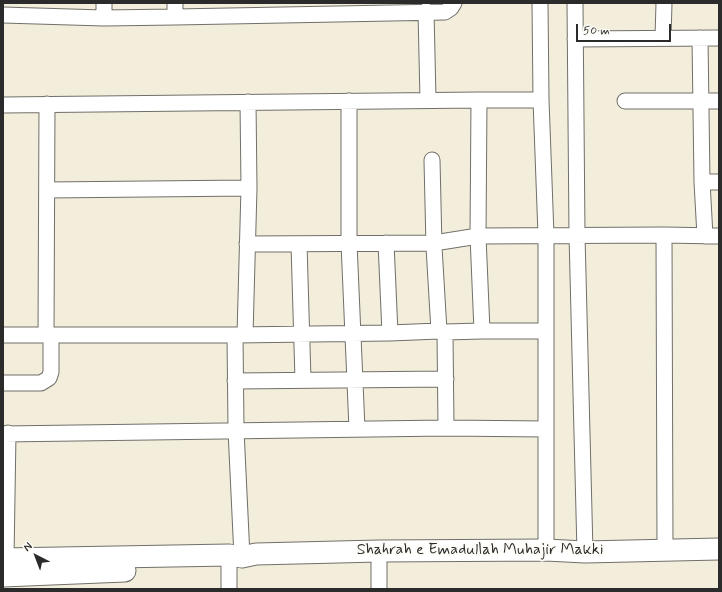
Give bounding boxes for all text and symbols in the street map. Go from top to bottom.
scale bar [578,16,673,42]
text: 50 m [583,23,610,39]
north arrow [16,536,56,576]
text: N [21,539,35,555]
street label: Shahrah e Emadullah Muhajir Makki [357,541,603,561]

